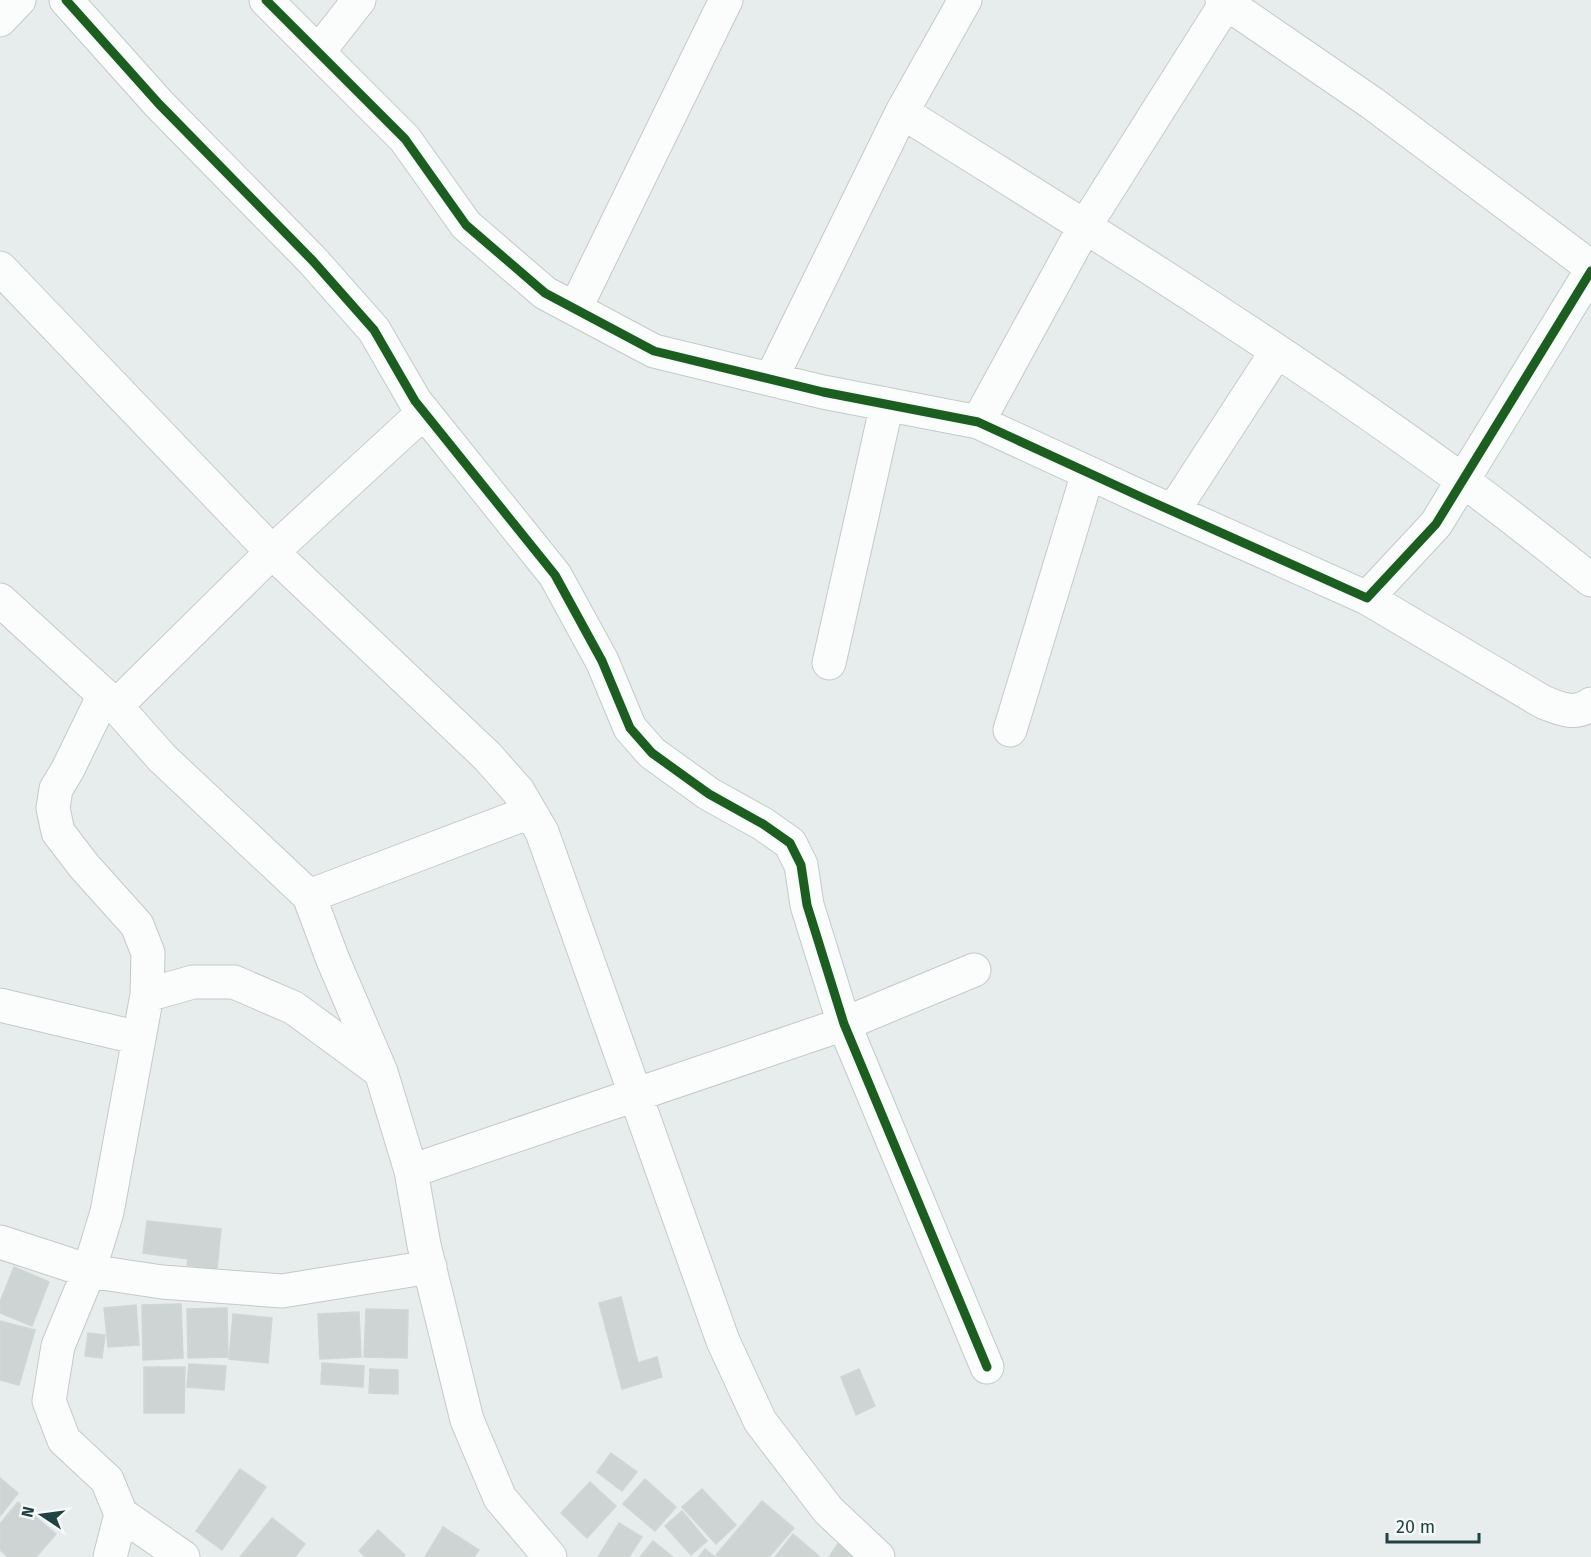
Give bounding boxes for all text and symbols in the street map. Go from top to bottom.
north arrow [12,1485,72,1545]
text: N [17,1504,38,1519]
scale bar [1387,1506,1478,1544]
text: 20 m [1396,1516,1435,1538]

